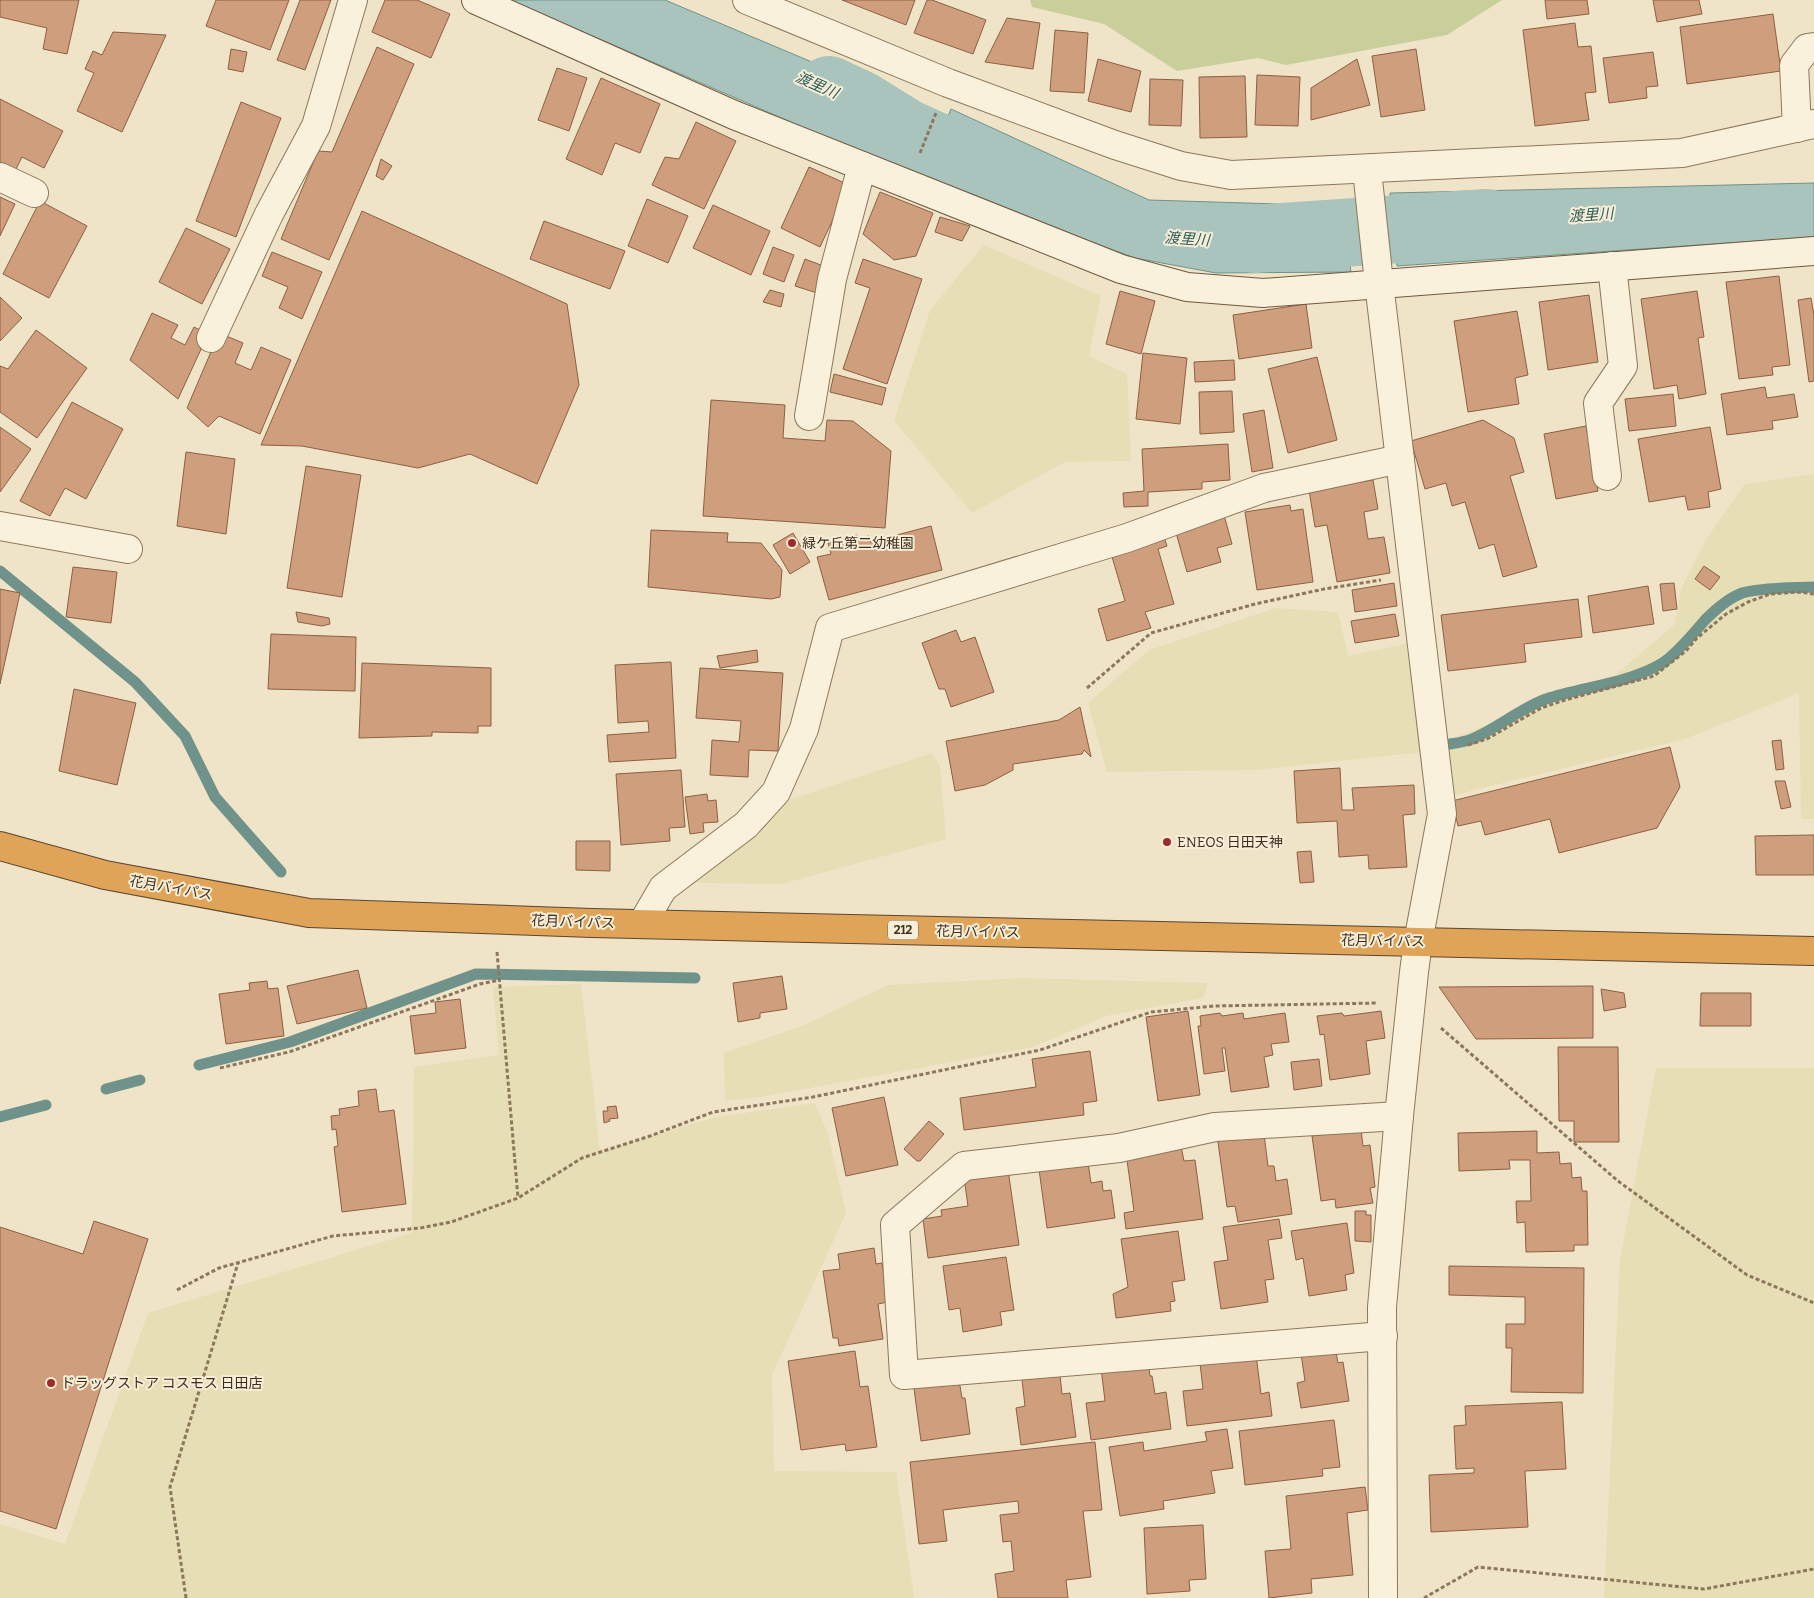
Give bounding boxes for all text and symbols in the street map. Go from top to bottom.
water label: 渡里川 [793,68,843,103]
water label: 渡里川 [1568,204,1616,226]
water label: 渡里川 [1164,228,1212,250]
place label: 緑ケ丘第二幼稚園 [802,535,914,552]
marker: 緑ケ丘第二幼稚園 [786,537,798,549]
place label: ENEOS 日田天神 [1177,834,1283,851]
marker: ENEOS 日田天神 [1161,836,1173,848]
street label: 花月バイパス [128,872,214,904]
street label: 花月バイパス [531,912,615,932]
road number: 212 [888,920,918,940]
street label: 花月バイパス [936,923,1020,941]
street label: 花月バイパス [1341,932,1425,950]
place label: ドラッグストア コスモス 日田店 [61,1375,263,1392]
marker: ドラッグストア コスモス 日田店 [45,1377,57,1389]

